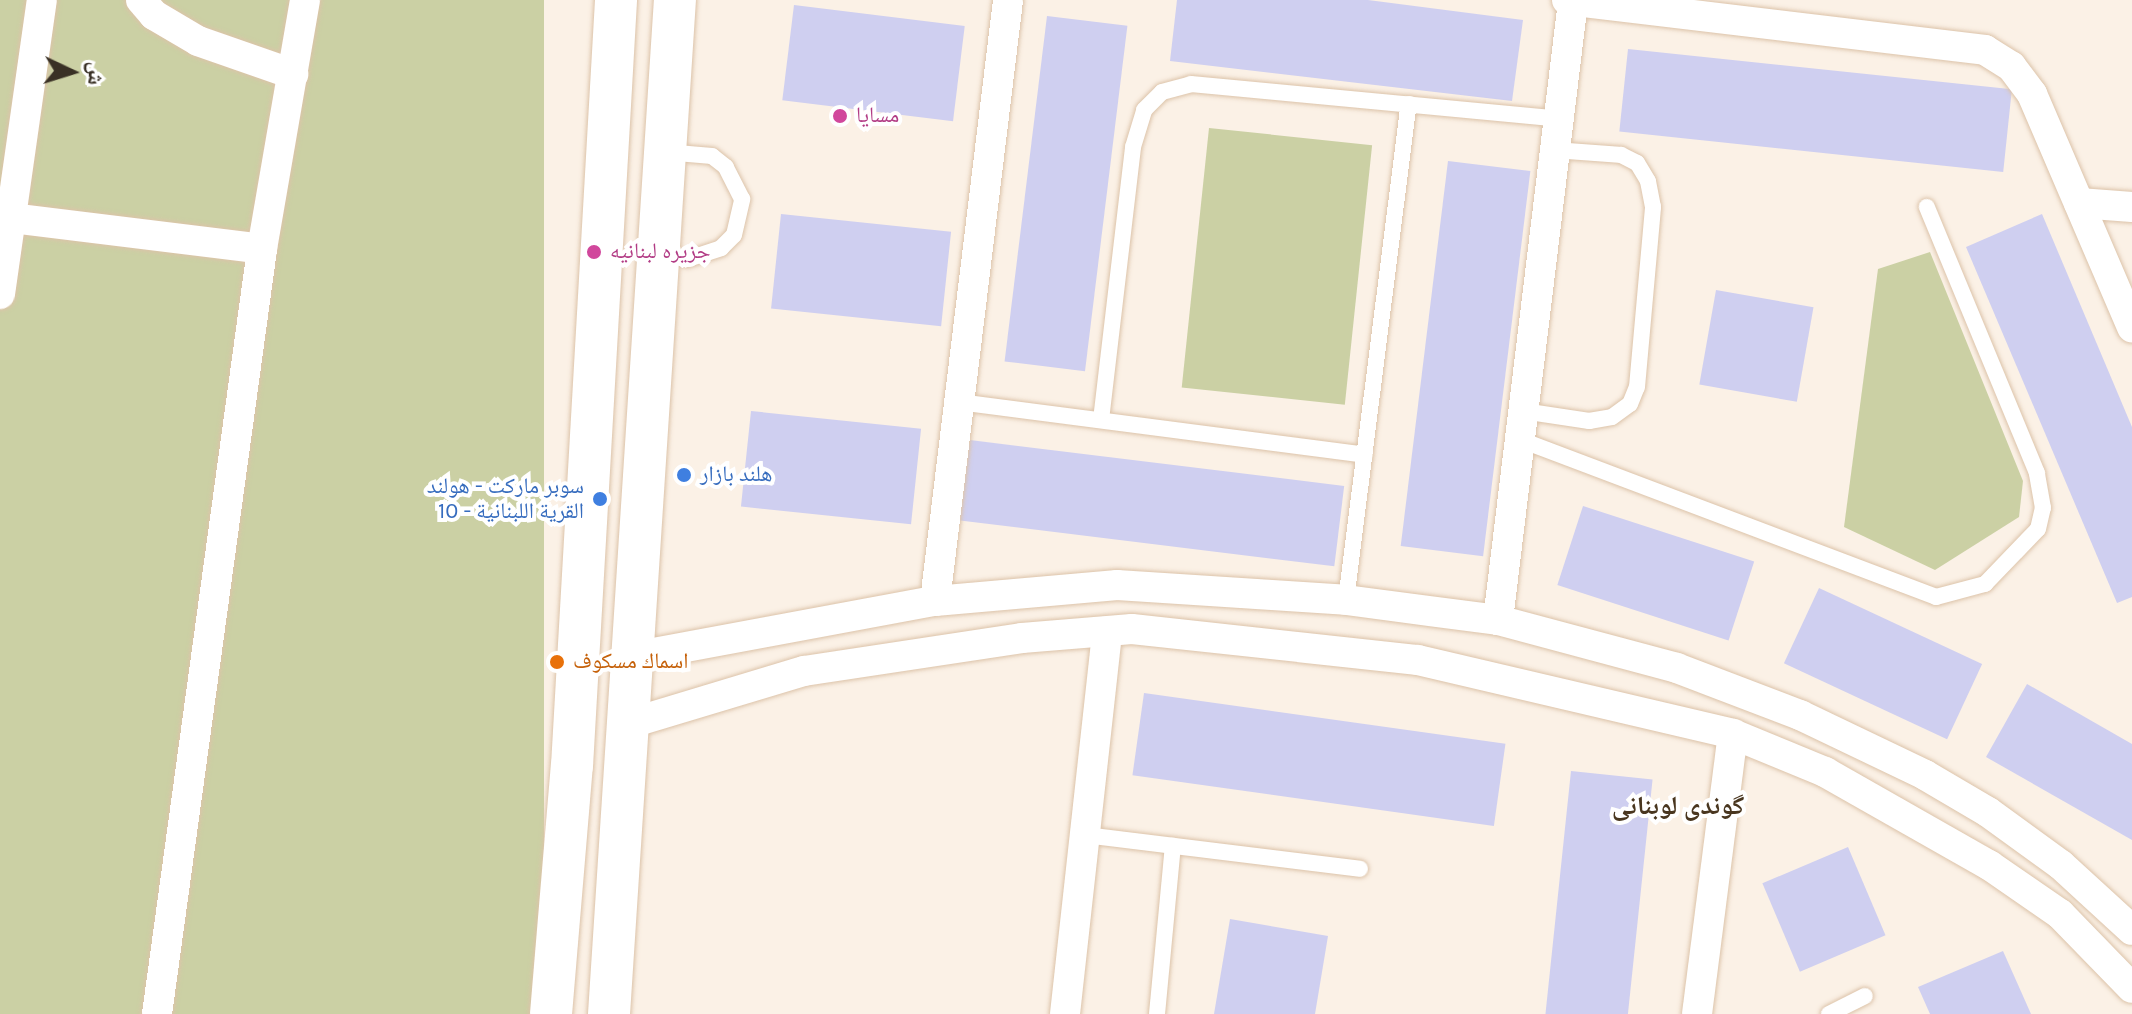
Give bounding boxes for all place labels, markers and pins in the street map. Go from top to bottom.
place label: مسايا [856,103,899,129]
marker: مسايا [831,107,849,125]
place label: جزيره لبنانيه [610,239,711,265]
marker: جزيره لبنانيه [585,243,603,261]
place label: هلند بازار [700,462,772,488]
marker: هلند بازار [675,466,693,484]
place label: سوبر ماركت - هولند 10 - القرية اللبنانية [427,473,584,524]
marker: سوبر ماركت - هولند 10 - القرية اللبنانية [591,490,609,508]
place label: اسماك مسكوف [573,649,689,675]
marker: اسماك مسكوف [548,653,566,671]

